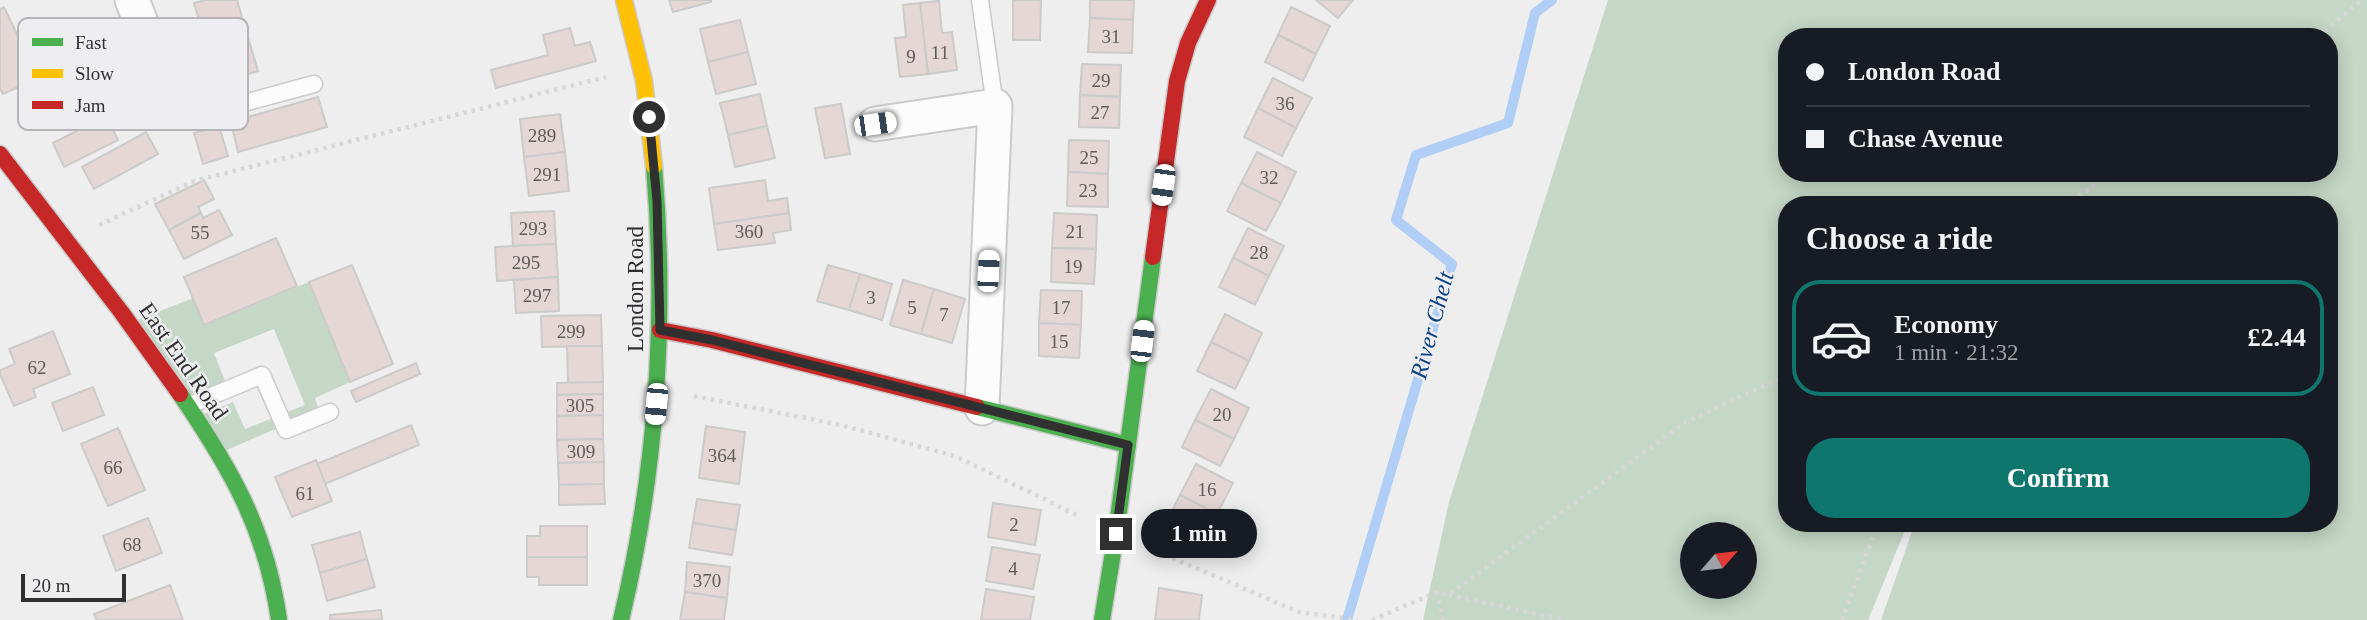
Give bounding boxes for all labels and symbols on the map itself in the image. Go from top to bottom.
legend [18,18,248,130]
house number: 31 [1102,26,1121,47]
text: Fast [75,32,107,53]
house number: 11 [931,42,949,63]
house number: 9 [906,46,916,67]
text: Slow [75,63,114,84]
house number: 29 [1092,70,1111,91]
house number: 36 [1276,93,1295,114]
text: Jam [75,95,106,116]
route start [633,101,665,133]
house number: 27 [1091,102,1110,123]
car [853,111,898,137]
house number: 289 [528,125,556,146]
house number: 25 [1080,147,1099,168]
car [1150,163,1177,207]
house number: 291 [533,164,561,185]
house number: 32 [1260,167,1279,188]
house number: 23 [1079,180,1098,201]
house number: 293 [519,218,547,239]
house number: 360 [735,221,763,242]
house number: 21 [1066,221,1085,242]
house number: 55 [191,222,210,243]
street label: London Road [623,226,648,352]
house number: 28 [1250,242,1269,263]
car [977,249,1000,293]
house number: 295 [512,252,540,273]
house number: 19 [1064,256,1083,277]
water label: River Chelt [1405,267,1459,382]
house number: 297 [523,285,551,306]
house number: 3 [866,287,876,308]
house number: 5 [907,297,917,318]
house number: 17 [1052,297,1071,318]
street label: East End Road [134,298,233,425]
house number: 7 [939,304,949,325]
car [1130,319,1155,363]
house number: 299 [557,321,585,342]
house number: 15 [1050,331,1069,352]
house number: 62 [28,357,47,378]
car [644,382,669,426]
house number: 305 [566,395,594,416]
house number: 20 [1213,404,1232,425]
house number: 309 [567,441,595,462]
house number: 364 [708,445,737,466]
house number: 66 [104,457,123,478]
house number: 16 [1198,479,1217,500]
house number: 61 [296,483,315,504]
callout: 1 min [1140,510,1256,558]
house number: 2 [1009,514,1019,535]
route end [1100,518,1132,550]
north arrow [1680,522,1757,598]
house number: 68 [123,534,142,555]
house number: 4 [1008,558,1018,579]
house number: 370 [693,570,721,591]
scale bar [21,571,126,603]

